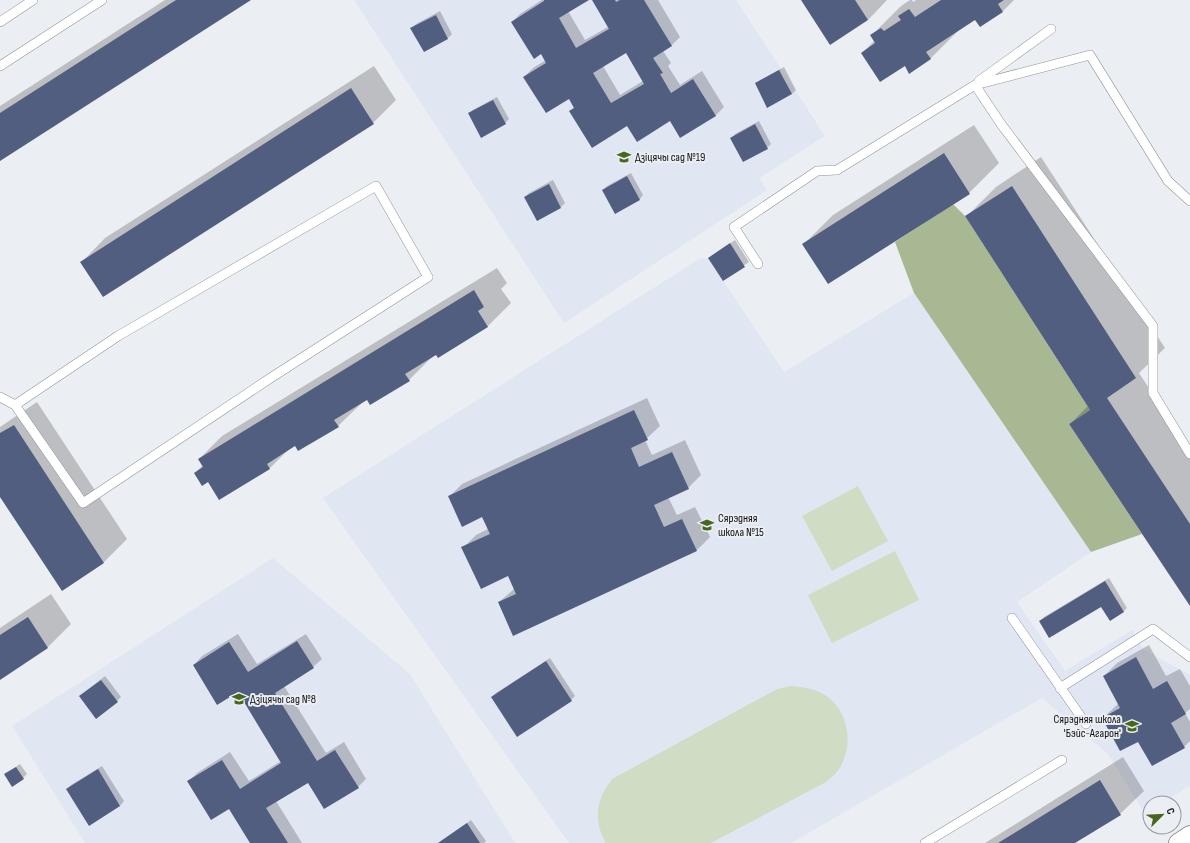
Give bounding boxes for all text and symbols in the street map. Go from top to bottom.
school or university icon: Дзіцячы сад №19 [616,149,632,165]
place label: Дзіцячы сад №19 [635,150,705,165]
place label: Сярэдняя школа №15 [718,511,764,540]
school or university icon: Сярэдняя школа №15 [699,517,715,533]
school or university icon: Дзіцячы сад №8 [231,691,247,707]
place label: Дзіцячы сад №8 [250,692,316,707]
place label: Сярэдняя школа 'Бэйс-Агарон' [1054,712,1121,741]
school or university icon: Сярэдняя школа 'Бэйс-Агарон' [1124,718,1140,734]
north arrow [1142,795,1182,835]
text: С [1164,806,1178,817]

